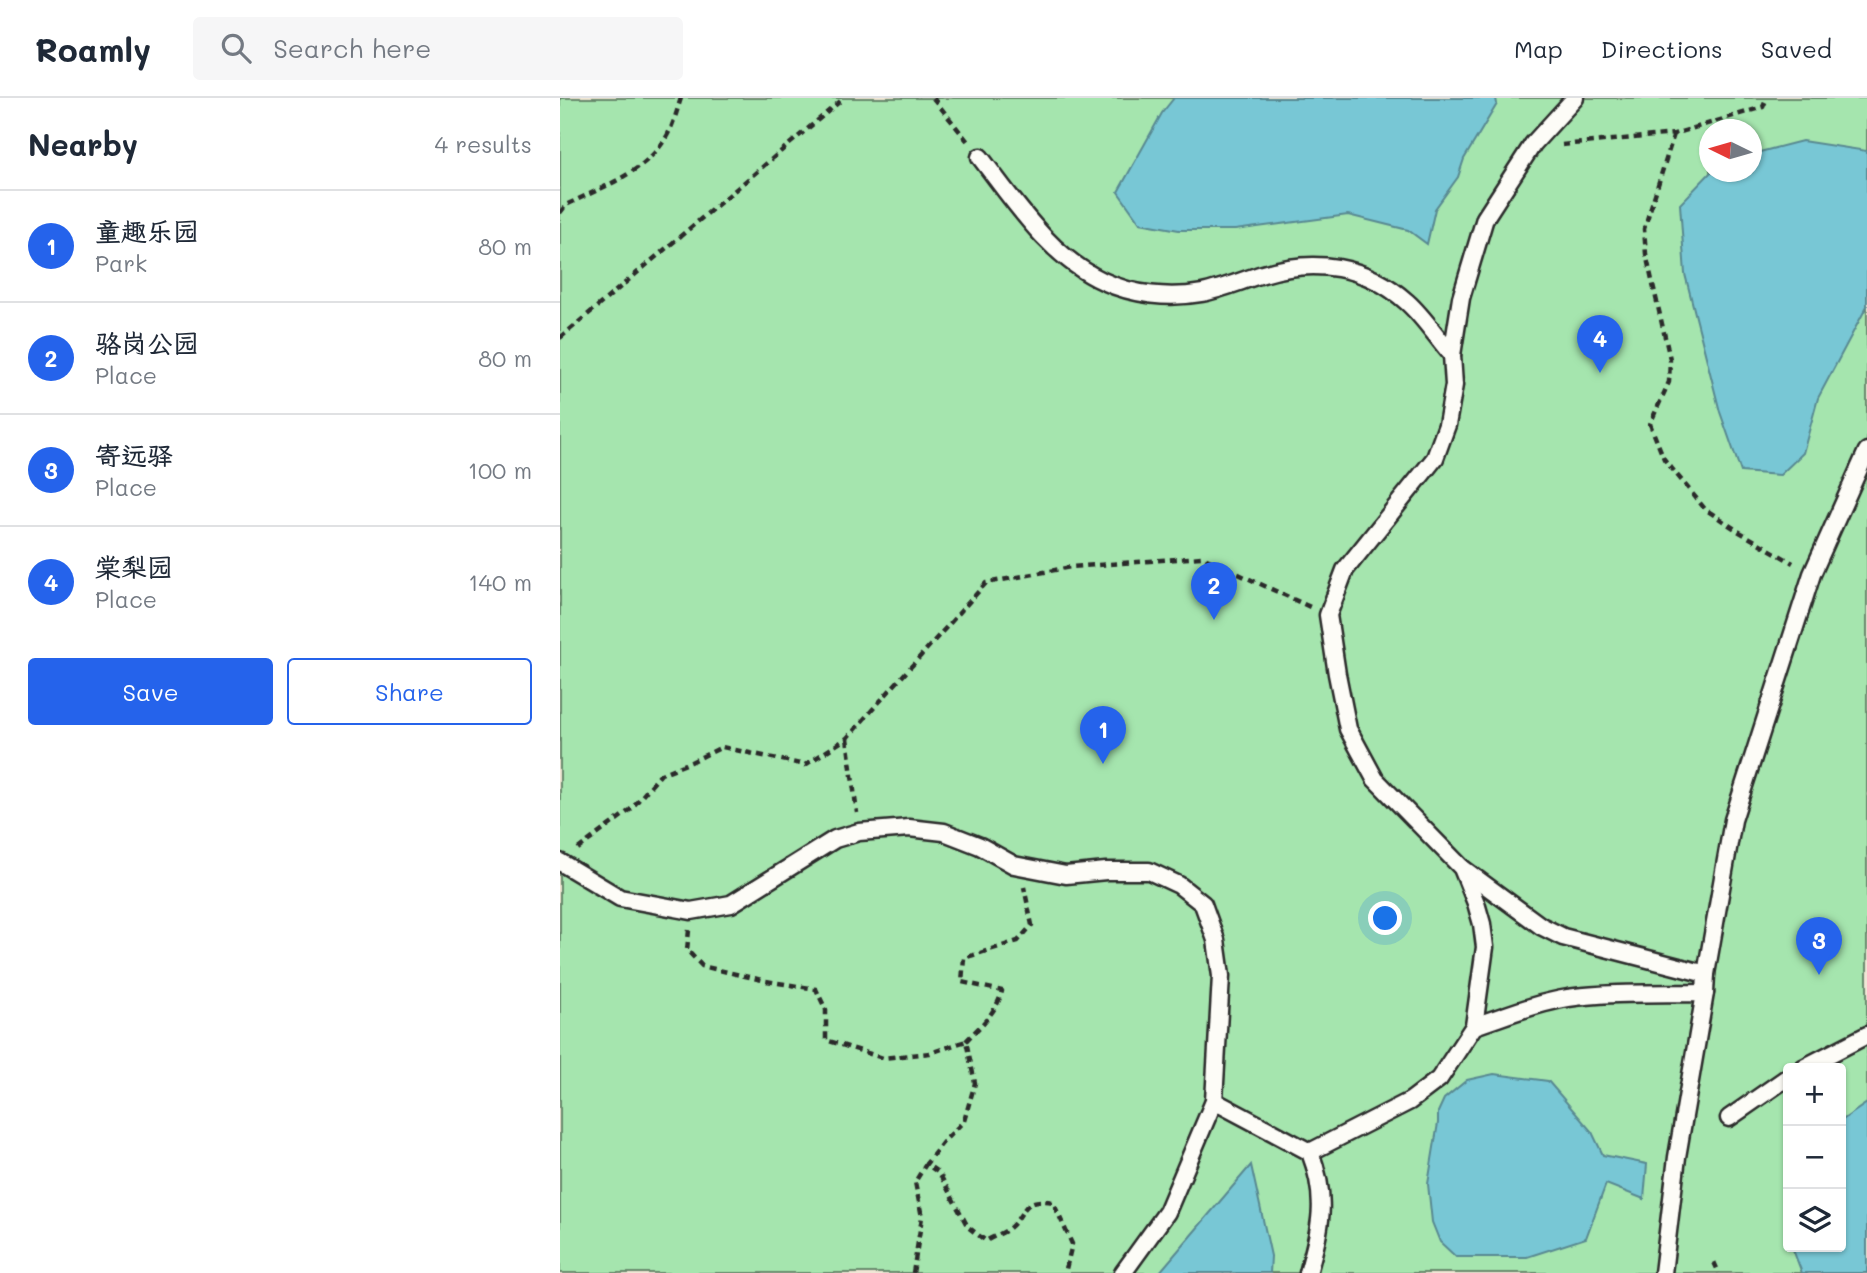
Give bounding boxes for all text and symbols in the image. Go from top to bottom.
search box [193,17,683,80]
text: Roamly [35,27,151,70]
icon: search [217,29,255,67]
text: Search here [273,31,431,65]
text: Map [1514,33,1563,64]
text: Directions [1601,33,1723,64]
text: Saved [1761,33,1832,64]
north arrow [1699,119,1762,182]
text: Nearby [28,124,138,164]
text: 4 results [435,129,532,159]
text: 童趣乐园 [95,214,199,248]
text: 1 [46,231,56,261]
text: 80 m [478,231,532,261]
text: Park [95,248,147,278]
pin: 4 [1577,315,1623,373]
text: 骆岗公园 [95,326,199,360]
text: 2 [45,343,57,373]
text: 80 m [478,343,532,373]
text: Place [95,360,157,390]
text: 寄远驿 [95,438,173,472]
text: 3 [44,455,58,485]
text: 100 m [468,455,532,485]
text: Place [95,472,157,502]
text: 棠梨园 [95,550,173,584]
pin: 2 [1191,562,1237,620]
text: 4 [44,567,58,597]
text: 140 m [468,567,532,597]
text: Place [95,584,157,614]
button: Save [28,658,273,725]
button: Share [287,658,532,725]
pin: 1 [1080,706,1126,764]
your location [1368,901,1402,935]
pin: 3 [1796,917,1842,975]
map controls [1783,1063,1846,1252]
button: + [1783,1063,1846,1126]
button: − [1783,1126,1846,1189]
button: layers [1783,1189,1846,1252]

